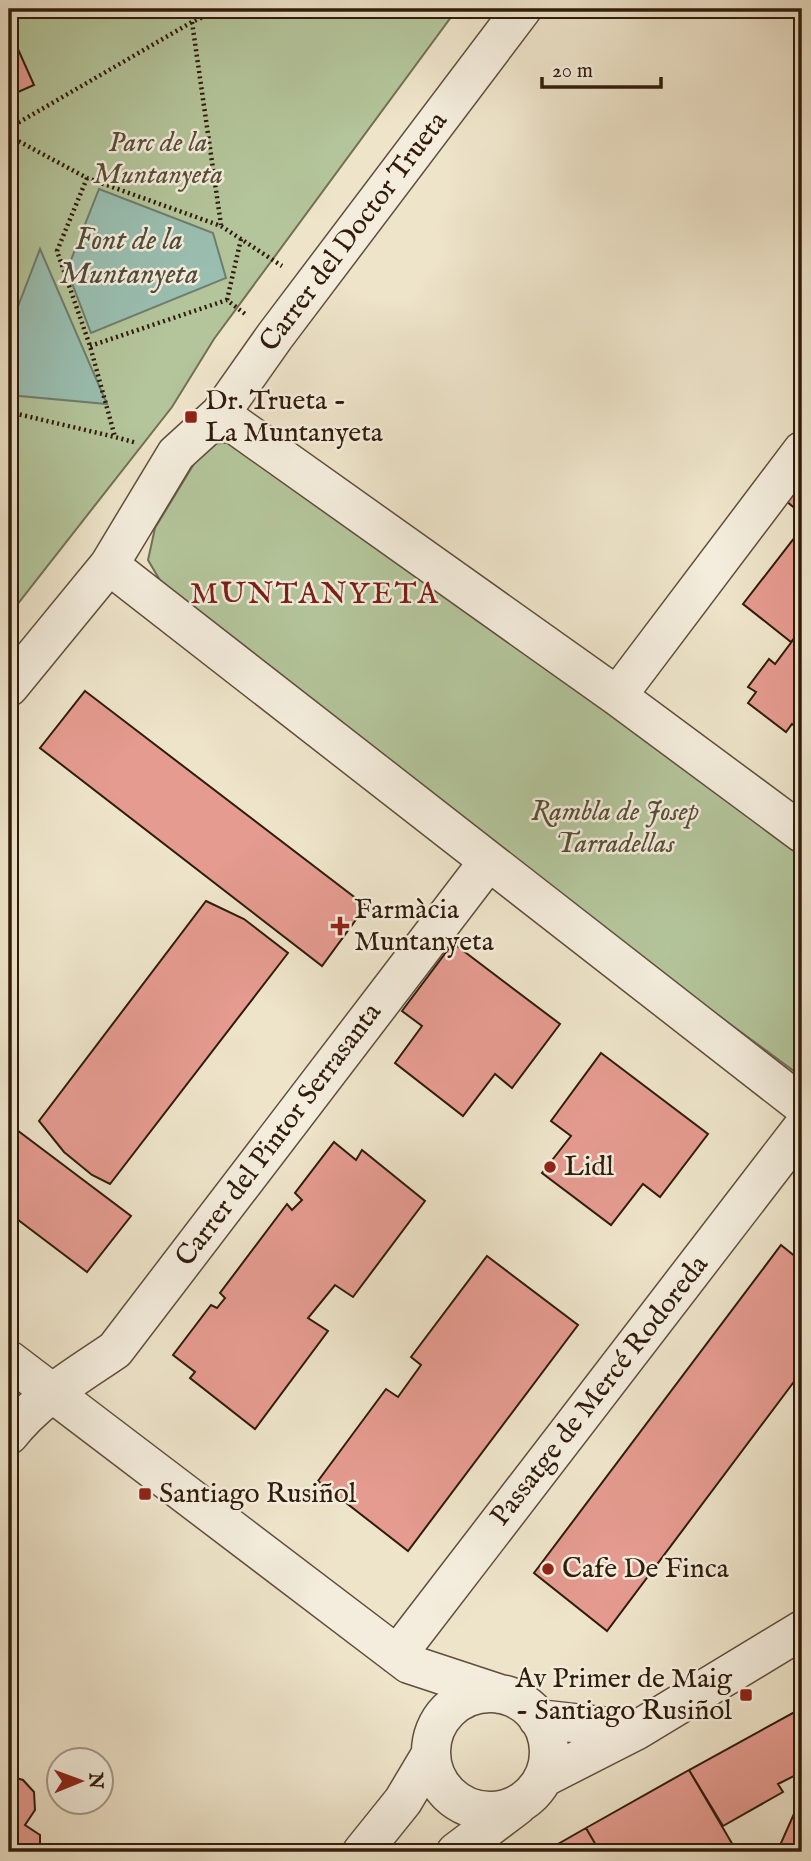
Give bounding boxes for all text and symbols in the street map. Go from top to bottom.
scale bar [542,46,660,90]
text: 20 m [552,58,593,85]
street label: Carrer del Doctor Trueta [252,104,456,359]
park label: Parc de la Muntanyeta [93,126,223,193]
water label: Font de la Muntanyeta [59,222,199,294]
place label: Dr. Trueta - La Muntanyeta [205,384,384,451]
marker: Dr. Trueta - La Muntanyeta [183,409,199,425]
district label: MUNTANYETA [190,576,440,614]
park label: Rambla de Josep Tarradellas [531,795,699,862]
place label: Farmàcia Muntanyeta [354,893,495,960]
marker: Farmàcia Muntanyeta [332,918,348,934]
street label: Carrer del Pintor Serrasanta [168,995,390,1274]
place label: Lidl [564,1150,614,1185]
marker: Lidl [542,1159,558,1175]
street label: Passatge de Mercé Rodoreda [483,1248,717,1533]
place label: Santiago Rusiñol [159,1477,357,1512]
marker: Santiago Rusiñol [137,1486,153,1502]
place label: Cafe De Finca [562,1552,730,1587]
marker: Cafe De Finca [540,1561,556,1577]
place label: Av Primer de Maig - Santiago Rusiñol [514,1662,733,1729]
marker: Av Primer de Maig - Santiago Rusiñol [738,1687,754,1703]
north arrow [46,1745,116,1815]
text: N [83,1771,107,1790]

